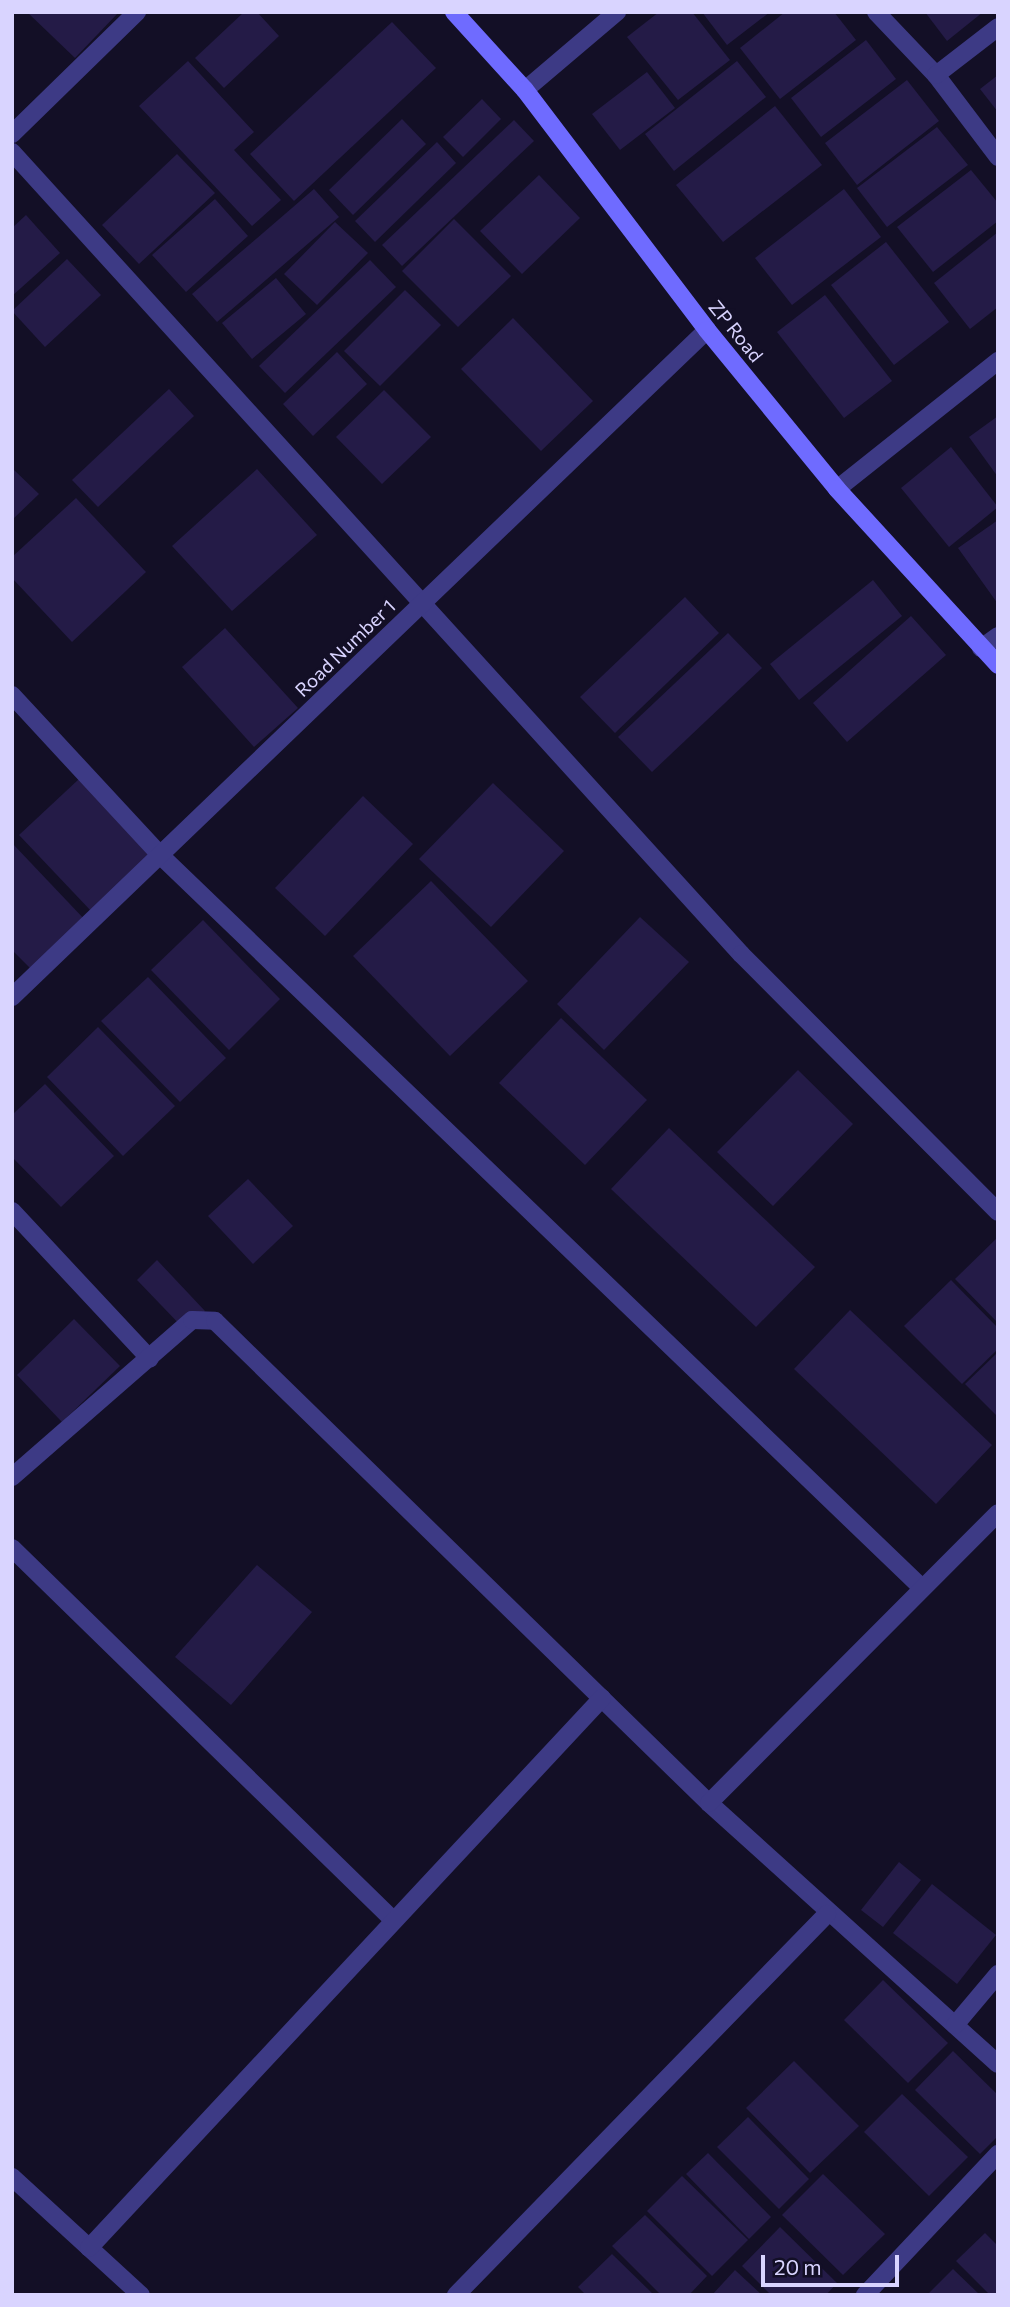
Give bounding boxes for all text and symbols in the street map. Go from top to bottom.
street label: ZP Road [704,296,768,366]
street label: Road Number 1 [290,595,400,701]
scale bar [765,2240,903,2284]
text: 20 m [774,2254,822,2279]

